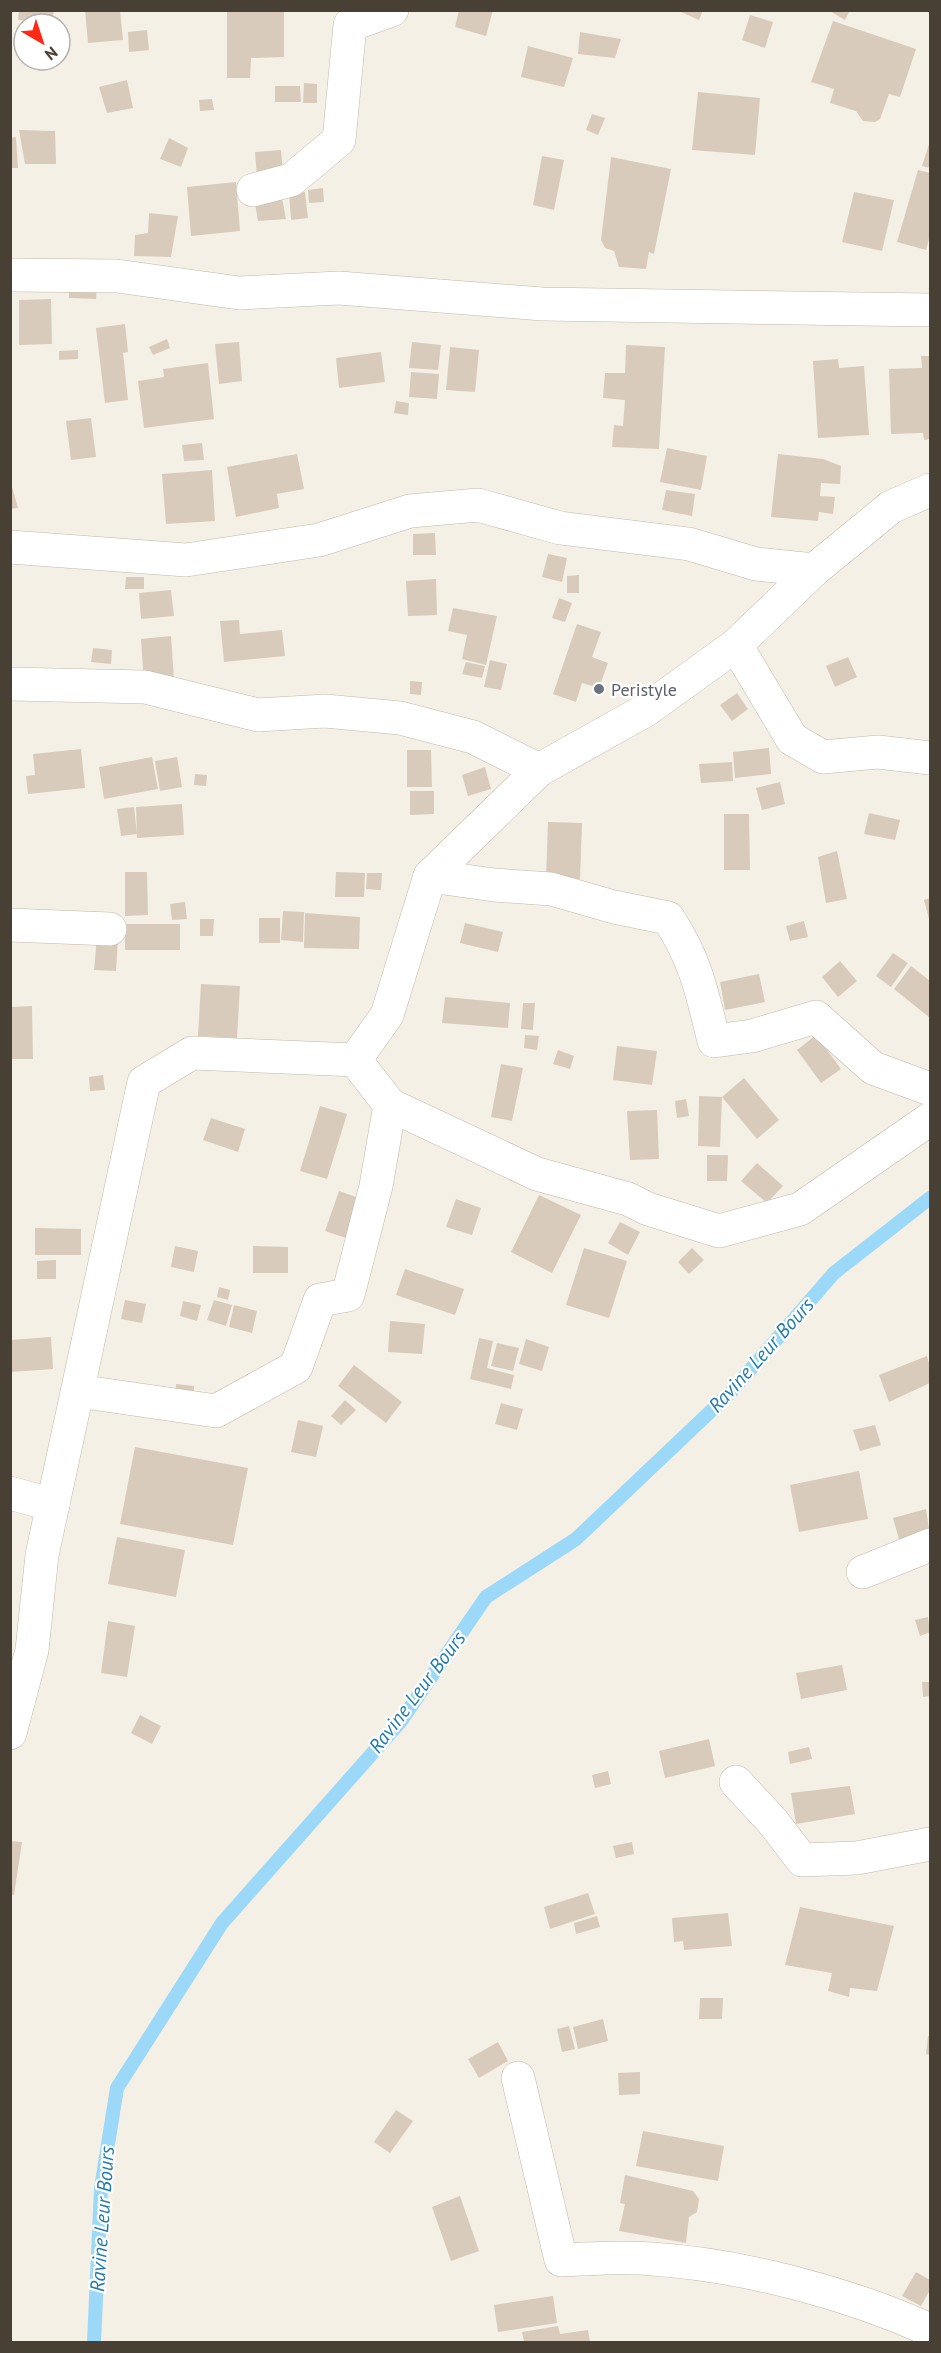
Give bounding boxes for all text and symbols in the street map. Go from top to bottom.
north arrow [12,12,72,72]
text: N [41,43,62,65]
place label: Peristyle [611,678,677,701]
marker: Peristyle [592,682,606,696]
water label: Ravine Leur Bours [703,1292,819,1418]
water label: Ravine Leur Bours [363,1626,471,1758]
water label: Ravine Leur Bours [84,2145,120,2293]

